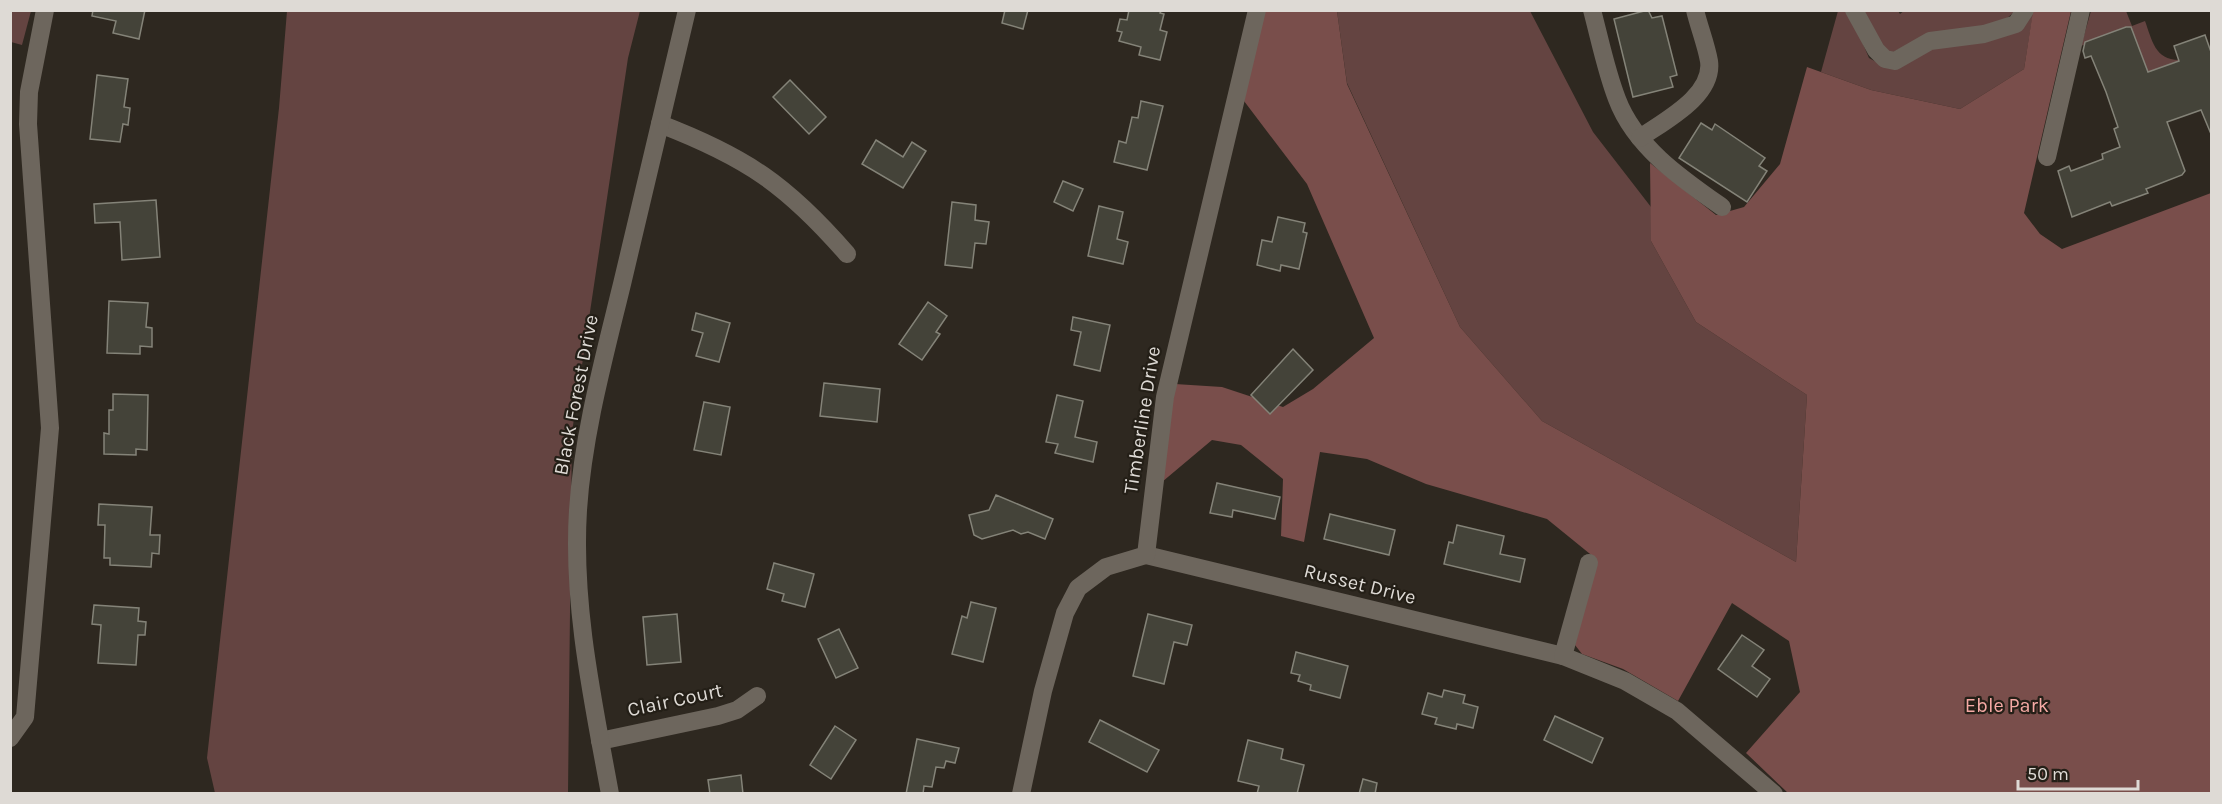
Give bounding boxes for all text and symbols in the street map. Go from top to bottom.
street label: Black Forest Drive [549,313,603,477]
street label: Timberline Drive [1119,344,1165,496]
street label: Russet Drive [1302,559,1418,609]
street label: Clair Court [625,679,725,721]
park label: Eble Park [1965,694,2049,717]
scale bar [2018,753,2138,791]
text: 50 m [2027,763,2069,785]

